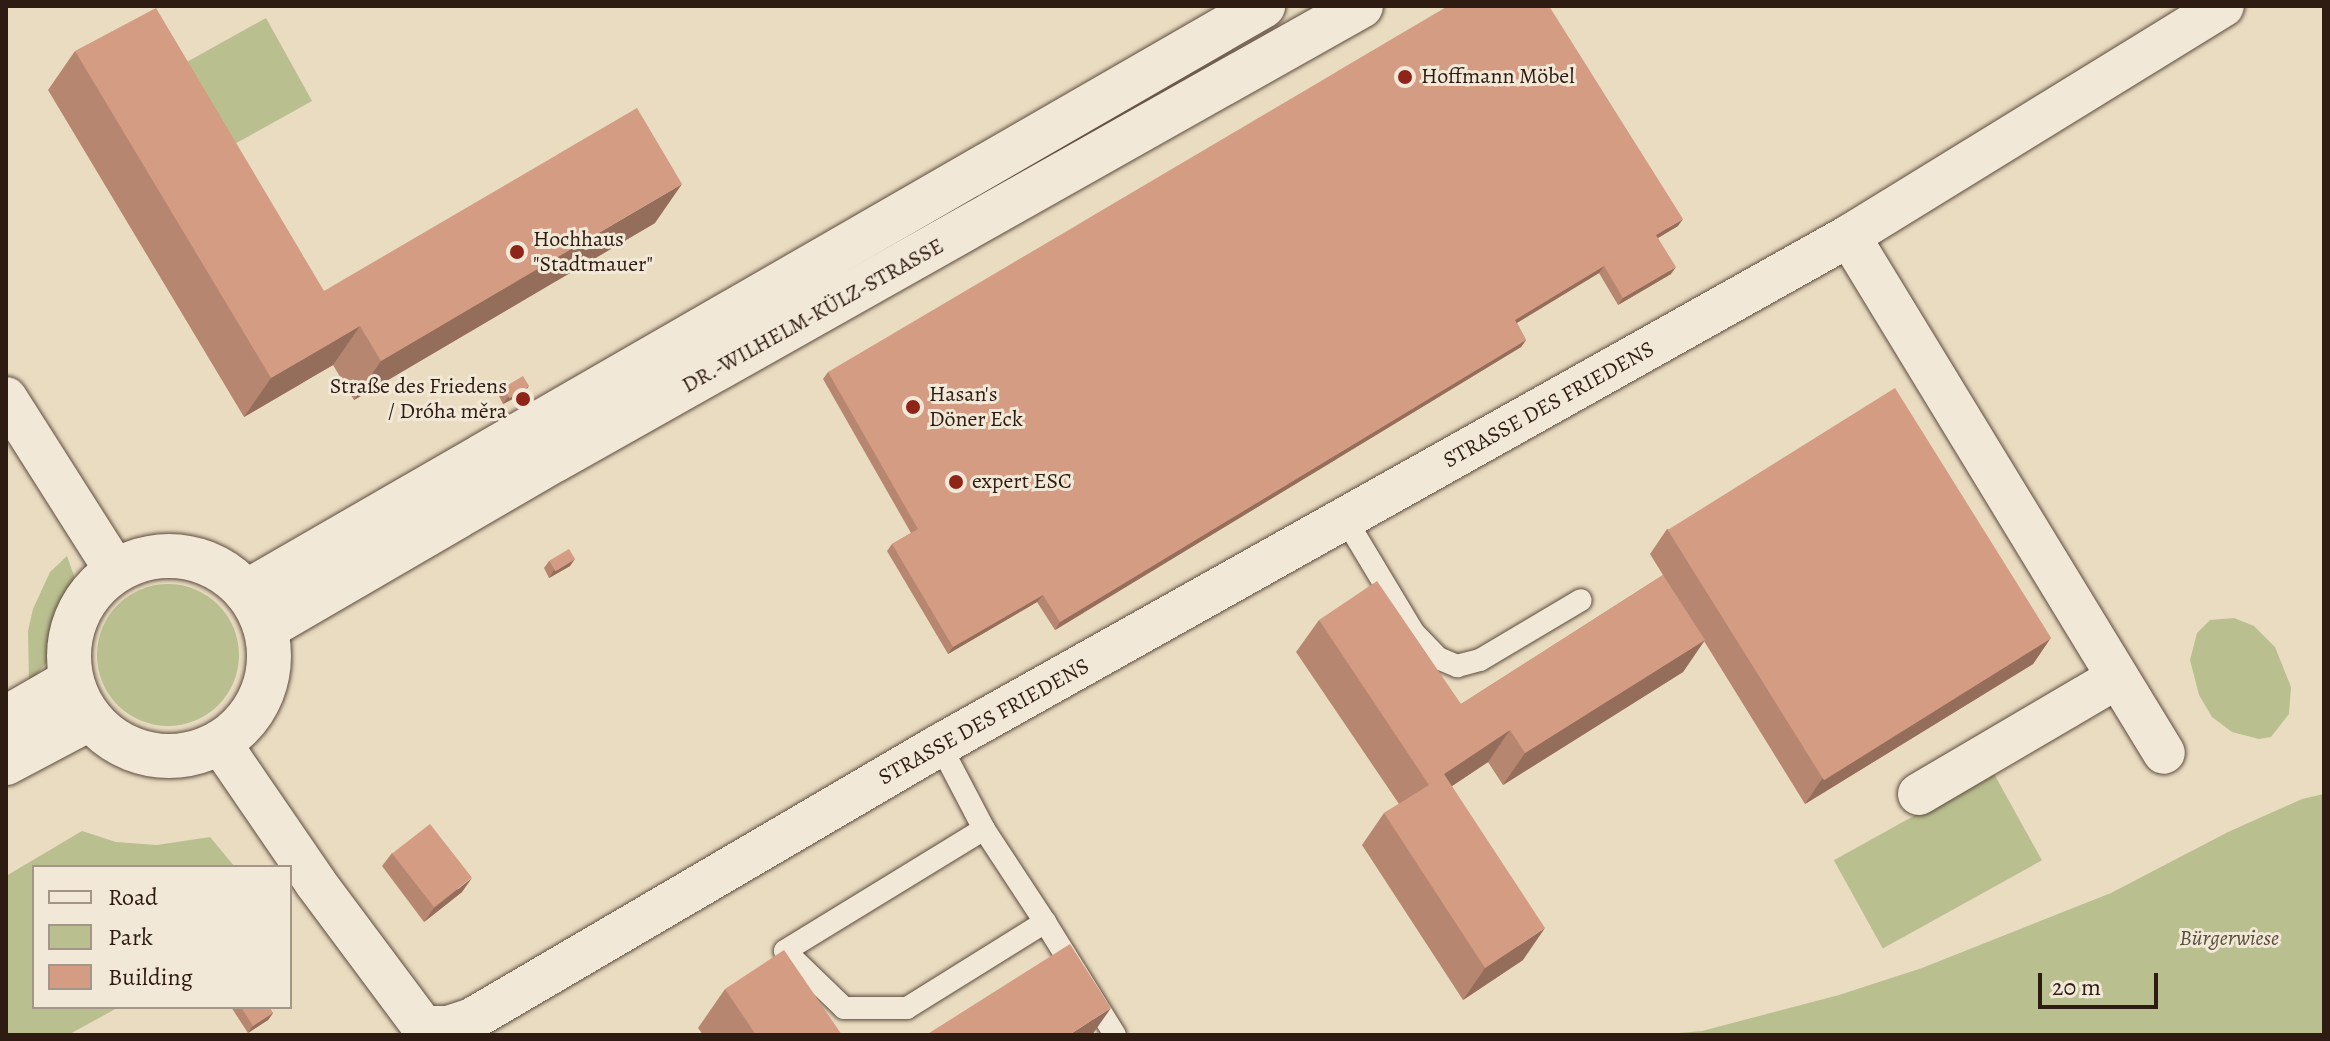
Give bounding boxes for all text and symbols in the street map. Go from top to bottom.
place label: Hoffmann Möbel [1421,64,1575,90]
marker: Hoffmann Möbel [1396,68,1414,86]
place label: Hochhaus "Stadtmauer" [533,226,653,278]
street label: DR.-WILHELM-KÜLZ-STRASSE [678,233,948,399]
marker: Hochhaus "Stadtmauer" [508,243,526,261]
street label: STRASSE DES FRIEDENS [1439,336,1659,474]
place label: Straße des Friedens / Dróha měra [330,373,507,424]
place label: Hasan's Döner Eck [929,381,1023,432]
marker: Straße des Friedens / Dróha měra [514,390,532,408]
marker: Hasan's Döner Eck [904,398,922,416]
place label: expert ESC [972,469,1072,495]
marker: expert ESC [947,473,965,491]
street label: STRASSE DES FRIEDENS [874,653,1094,791]
legend [32,865,292,1009]
text: Road [108,881,158,913]
text: Park [108,921,153,953]
park label: Bürgerwiese [2179,926,2279,952]
scale bar [2042,957,2162,1007]
text: Building [108,961,193,993]
text: 20 m [2052,971,2101,1003]

